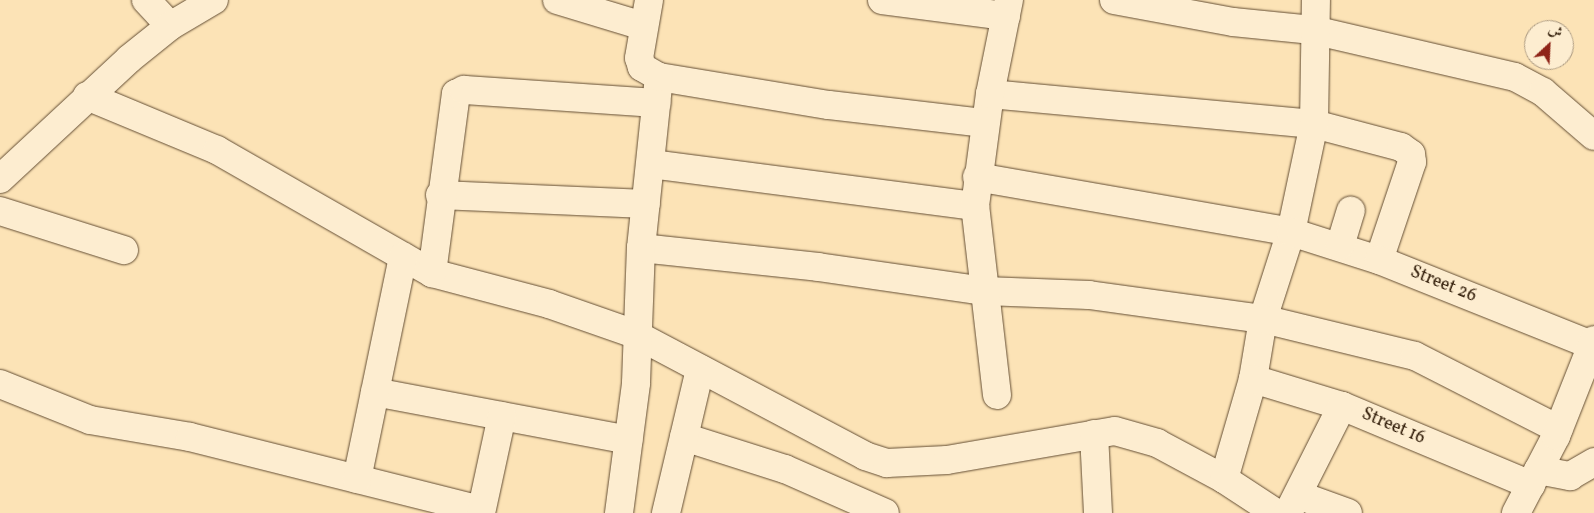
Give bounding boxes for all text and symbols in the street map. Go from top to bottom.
north arrow [1524,20,1574,70]
text: ش [1545,20,1565,43]
street label: Street 26 [1407,262,1479,308]
street label: Street 16 [1358,404,1428,450]

